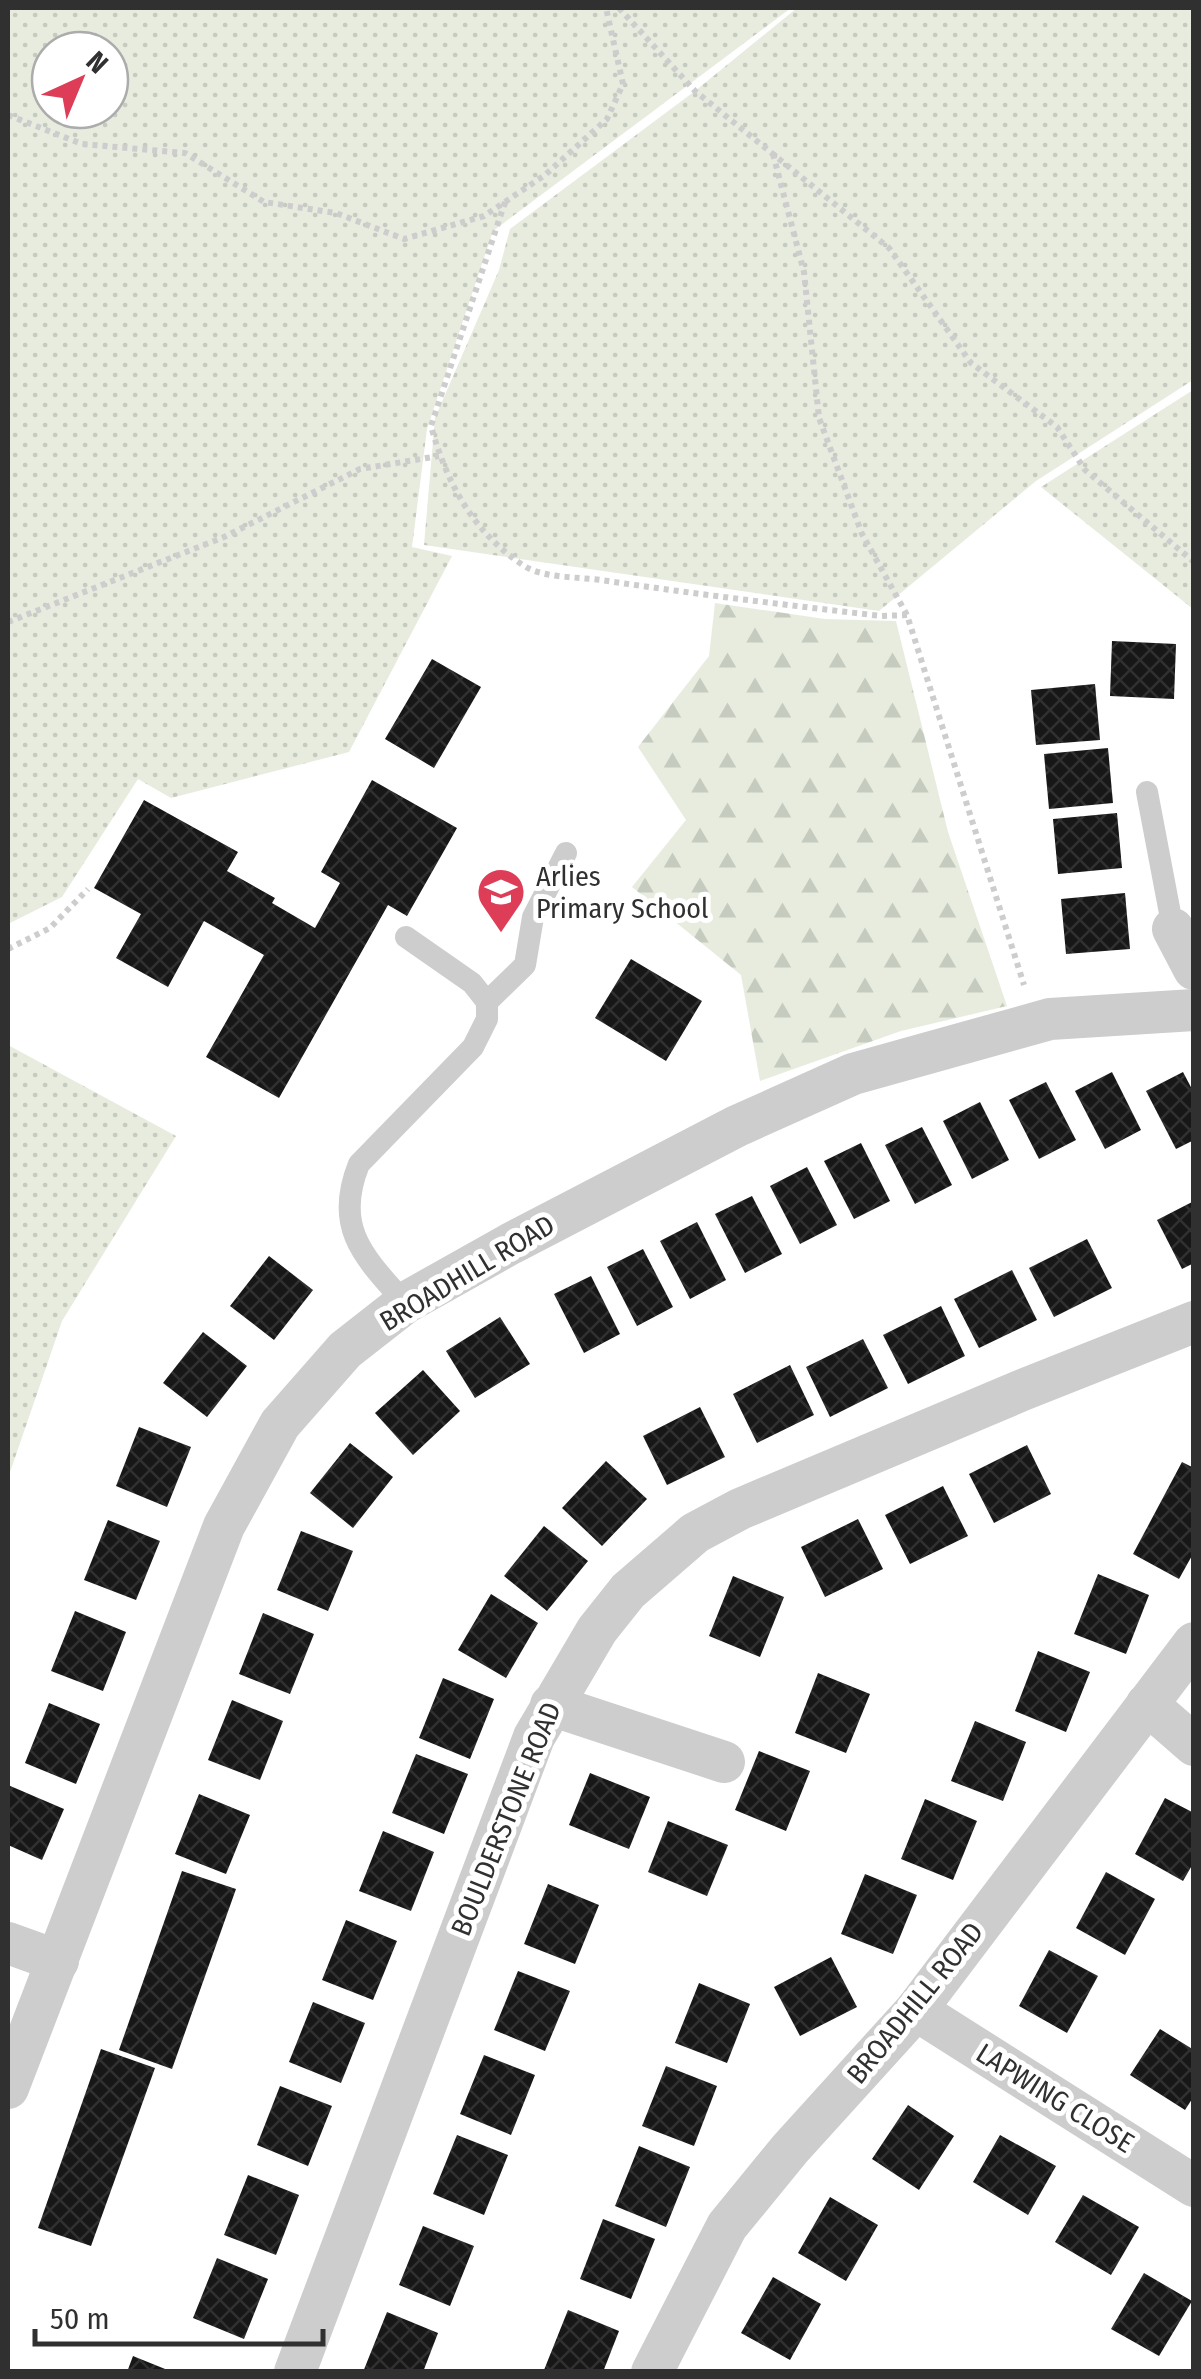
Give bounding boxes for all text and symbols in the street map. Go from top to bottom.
north arrow [30,30,130,130]
text: N [80,45,115,80]
place label: Arlies Primary School [536,860,708,925]
school or university icon: Arlies Primary School [475,866,527,934]
street label: BROADHILL ROAD [374,1208,560,1338]
street label: BOULDERSTONE ROAD [444,1697,568,1941]
street label: BROADHILL ROAD [840,1916,990,2090]
street label: LAPWING CLOSE [970,2036,1140,2160]
scale bar [35,2284,322,2346]
text: 50 m [50,2301,110,2337]

